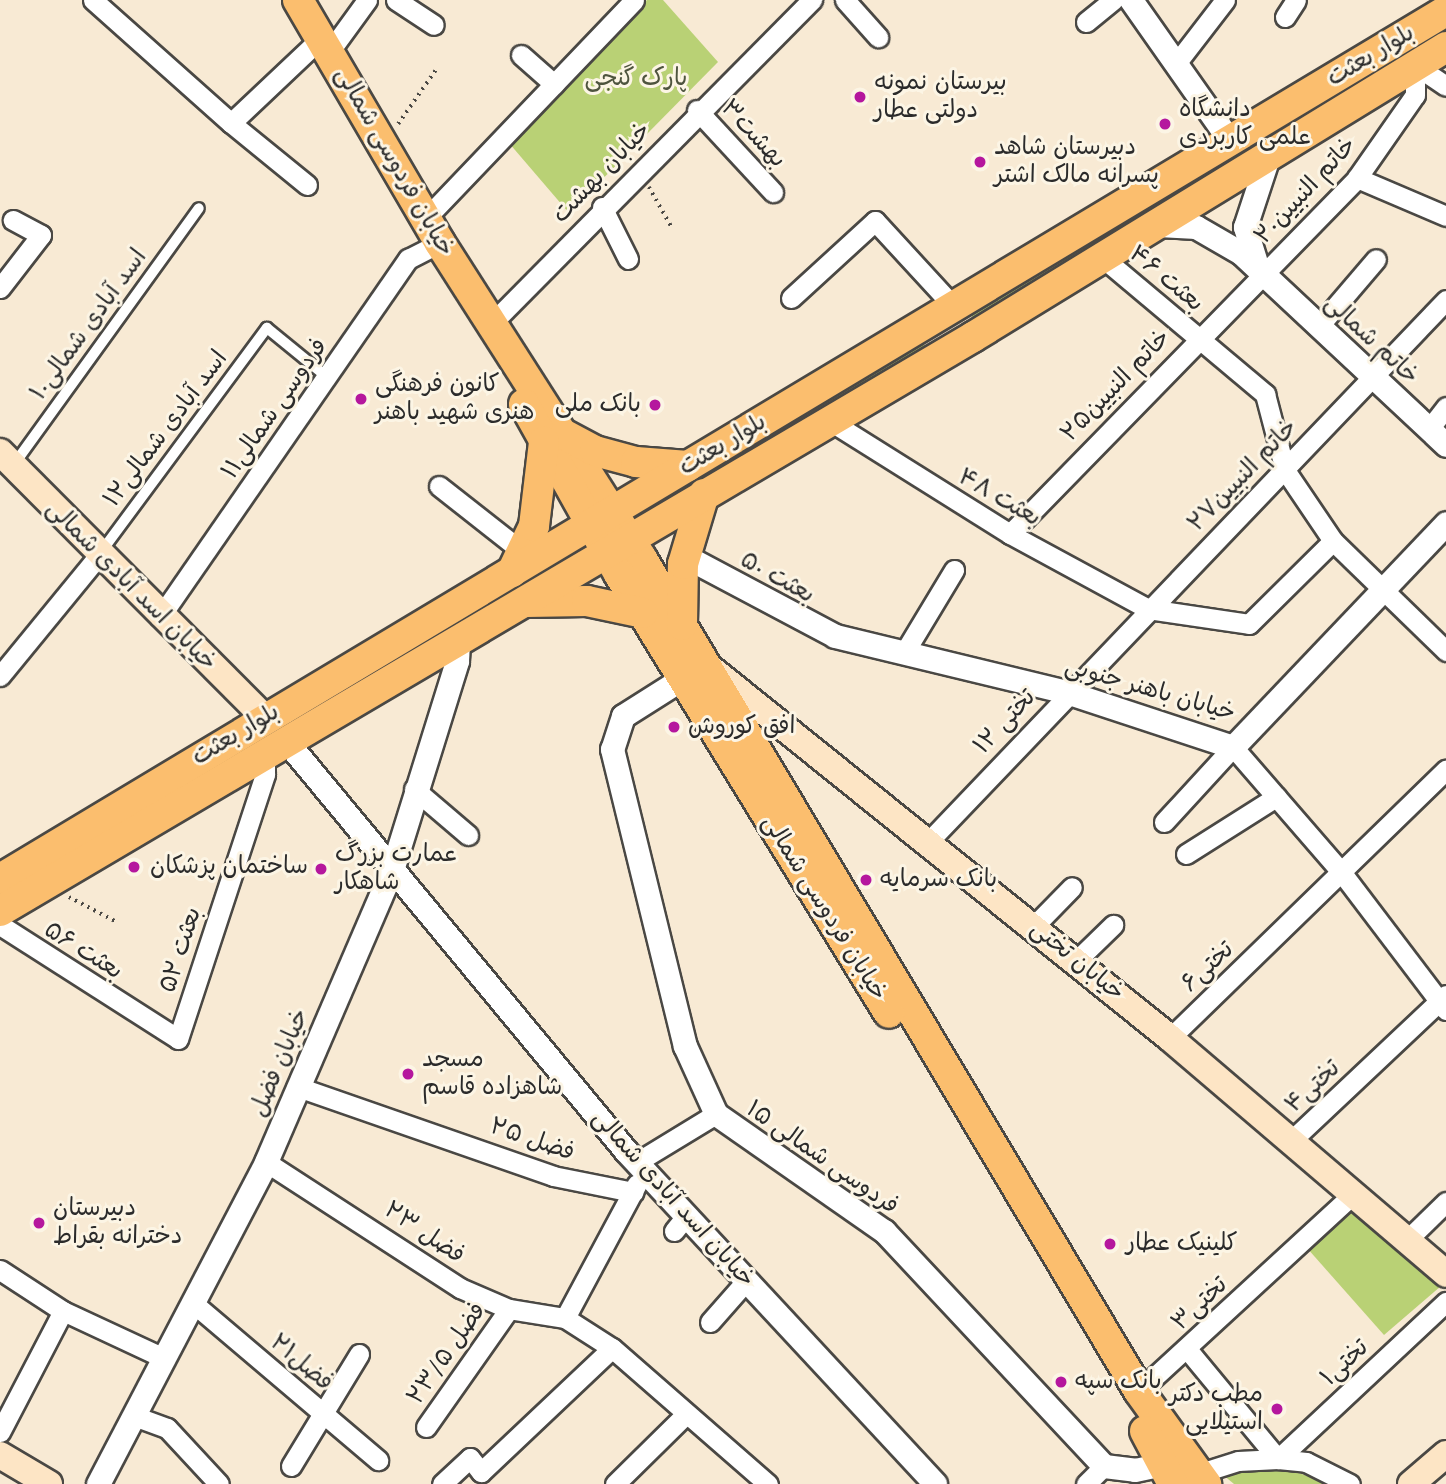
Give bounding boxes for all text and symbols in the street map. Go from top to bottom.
street label: بلوار بعثت [1322,19,1420,93]
street label: خیابان فردوسی شمالی [328,62,460,262]
park label: پارک گنجی [584,65,688,93]
place label: بیرستان نمونه دولتی عطار [874,69,1007,125]
marker: بیرستان نمونه دولتی عطار [852,89,868,105]
street label: بهشت۳ [714,94,792,174]
place label: دانشگاه علمی کاربردی [1179,96,1311,152]
marker: دانشگاه علمی کاربردی [1157,116,1173,132]
street label: خیابان بهشت [547,117,657,229]
street label: خاتم النبیین۲۰ [1249,131,1363,251]
place label: دبیرستان شاهد پسرانه مالک اشتر [994,134,1159,190]
marker: دبیرستان شاهد پسرانه مالک اشتر [972,154,988,170]
street label: بعثت ۴۶ [1123,239,1209,319]
street label: اسد آبادی شمالی۱۰ [24,244,154,406]
street label: خاتم شمالی [1318,289,1424,391]
street label: خاتم النبیین۲۵ [1055,324,1177,448]
street label: فردوسی شمالی۱۱ [216,333,334,485]
street label: اسد آبادی شمالی۱۲ [98,345,234,513]
place label: کانون فرهنگی هنری شهید باهنر [375,371,534,427]
marker: کانون فرهنگی هنری شهید باهنر [353,391,369,407]
place label: بانک ملی [555,391,641,419]
marker: بانک ملی [647,397,663,413]
street label: بلوار بعثت [674,408,772,482]
street label: خاتم النبیین۲۷ [1182,414,1304,538]
street label: بعثت ۴۸ [952,463,1046,533]
street label: خیابان اسد آبادی شمالی [40,495,222,677]
street label: بعثت ۵۰ [735,546,819,610]
street label: خیابان باهنر جنوبی [1061,652,1239,728]
street label: تختی ۱۲ [968,684,1042,760]
street label: بلوار بعثت [187,698,285,772]
place label: افق کوروش [688,713,795,741]
marker: افق کوروش [666,719,682,735]
street label: خیابان فردوسی شمالی [755,810,893,1006]
place label: عمارت بزرگ شاهکار [335,841,459,897]
place label: ساختمان پزشکان [150,853,308,881]
marker: ساختمان پزشکان [124,857,144,877]
marker: عمارت بزرگ شاهکار [313,861,329,877]
place label: بانک سرمایه [880,866,997,894]
marker: بانک سرمایه [858,872,874,888]
street label: بعثت ۵۲ [154,904,208,996]
street label: خیابان تختی [1024,914,1130,1008]
street label: بعثت ۵۶ [38,916,128,986]
street label: تختی۶ [1176,936,1240,998]
street label: خیابان فضل [244,1005,316,1121]
place label: مسجد شاهزاده قاسم [422,1046,562,1102]
street label: تختی۴ [1280,1054,1346,1120]
marker: مسجد شاهزاده قاسم [400,1066,416,1082]
street label: فردوسی شمالی ۱۵ [740,1095,904,1221]
street label: خیابان اسد آبادی شمالی [586,1104,760,1294]
street label: فضل ۲۵ [486,1112,578,1168]
place label: دبیرستان دخترانه بقراط [53,1195,182,1251]
street label: فضل ۲۳ [378,1196,470,1270]
marker: دبیرستان دخترانه بقراط [31,1215,47,1231]
place label: کلینیک عطار [1126,1230,1238,1258]
marker: کلینیک عطار [1100,1234,1120,1254]
street label: تختی۳ [1166,1271,1234,1337]
street label: فضل ۲۳/۵ [401,1297,493,1411]
street label: فضل۲۱ [264,1328,338,1398]
street label: تختی۱ [1315,1334,1375,1392]
place label: بانک سپه [1075,1368,1162,1396]
marker: بانک سپه [1053,1374,1069,1390]
place label: مطب دکتر استیلایی [1169,1381,1263,1437]
marker: مطب دکتر استیلایی [1269,1401,1285,1417]

